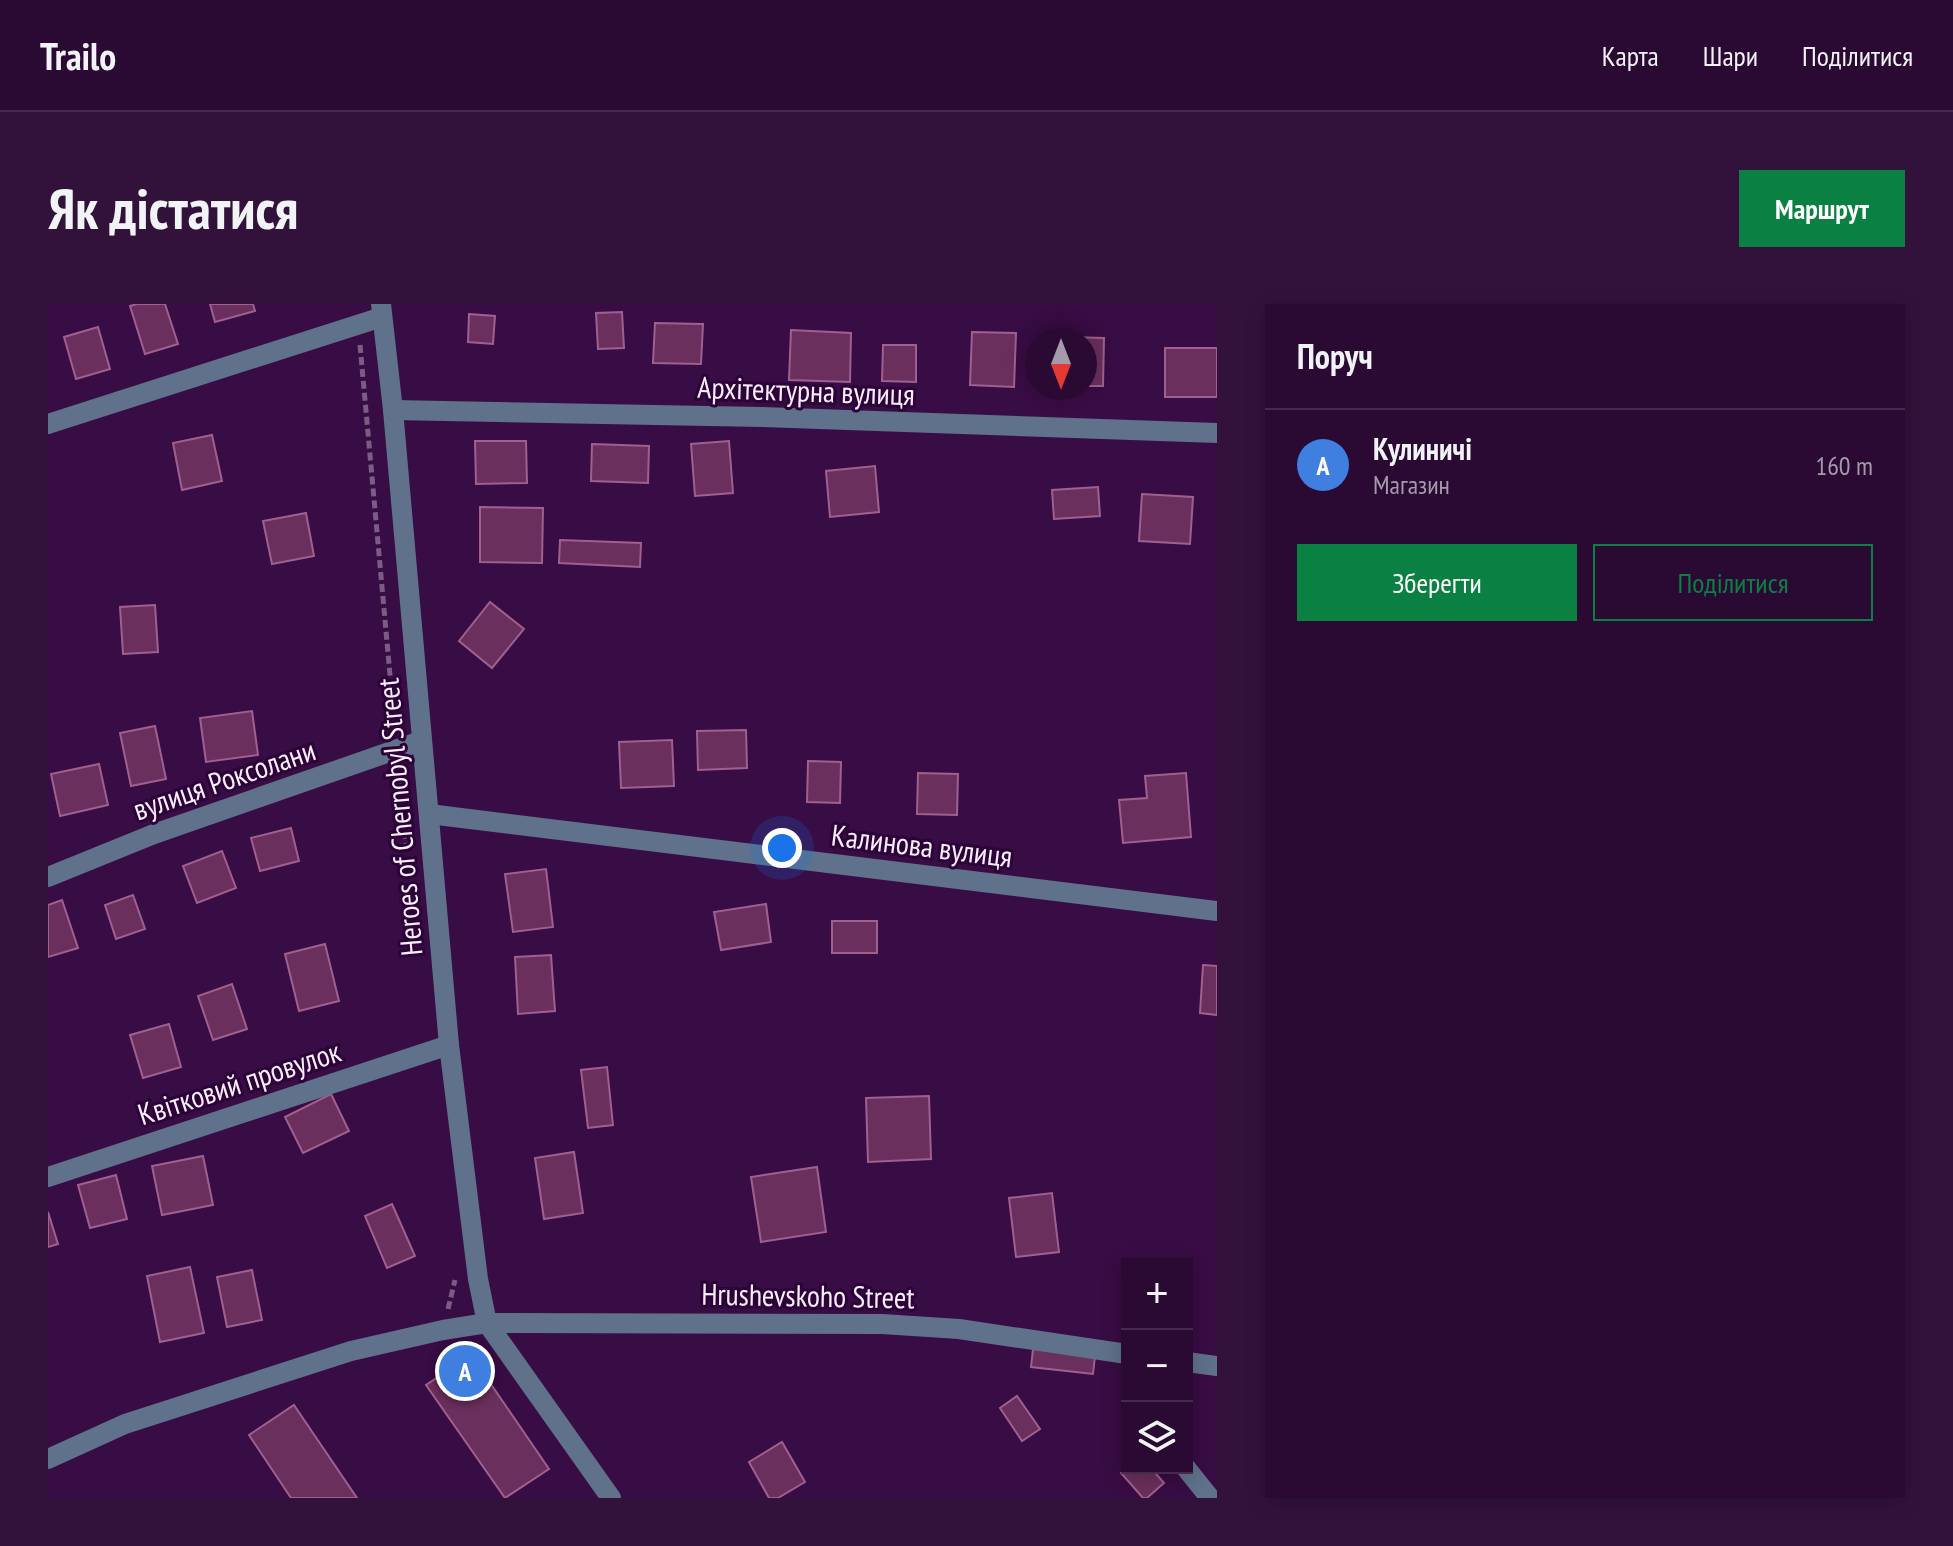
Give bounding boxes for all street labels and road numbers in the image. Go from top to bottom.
street label: Архітектурна вулиця [697,367,915,413]
street label: Heroes of Chernobyl Street [367,676,431,957]
street label: вулиця Роксолани [128,730,320,828]
street label: Калинова вулиця [829,815,1015,875]
street label: Квітковий провулок [133,1031,346,1133]
street label: Hrushevskoho Street [701,1274,916,1316]

